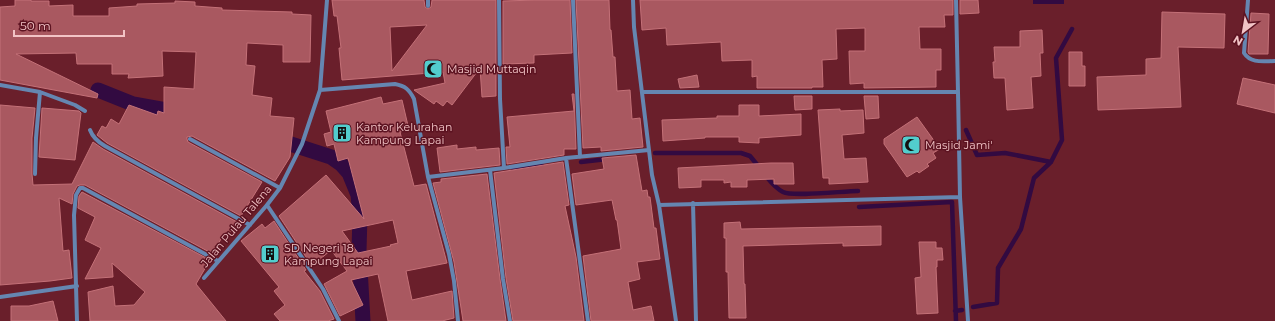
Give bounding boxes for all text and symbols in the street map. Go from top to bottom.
scale bar [14,12,124,38]
north arrow [1223,12,1263,52]
text: 50 m [20,18,51,33]
text: N [1230,32,1245,49]
mosque icon: Masjid Muttaqin [422,58,444,80]
place label: Masjid Muttaqin [447,62,536,76]
place label: Kantor Kelurahan Kampung Lapai [356,120,452,147]
building icon: Kantor Kelurahan Kampung Lapai [331,122,353,144]
mosque icon: Masjid Jami' [900,134,922,156]
place label: Masjid Jami' [925,138,993,152]
street label: Jalan Pulau Talena [197,182,274,271]
place label: SD Negeri 18 Kampung Lapai [284,241,372,268]
building icon: SD Negeri 18 Kampung Lapai [259,243,281,265]

